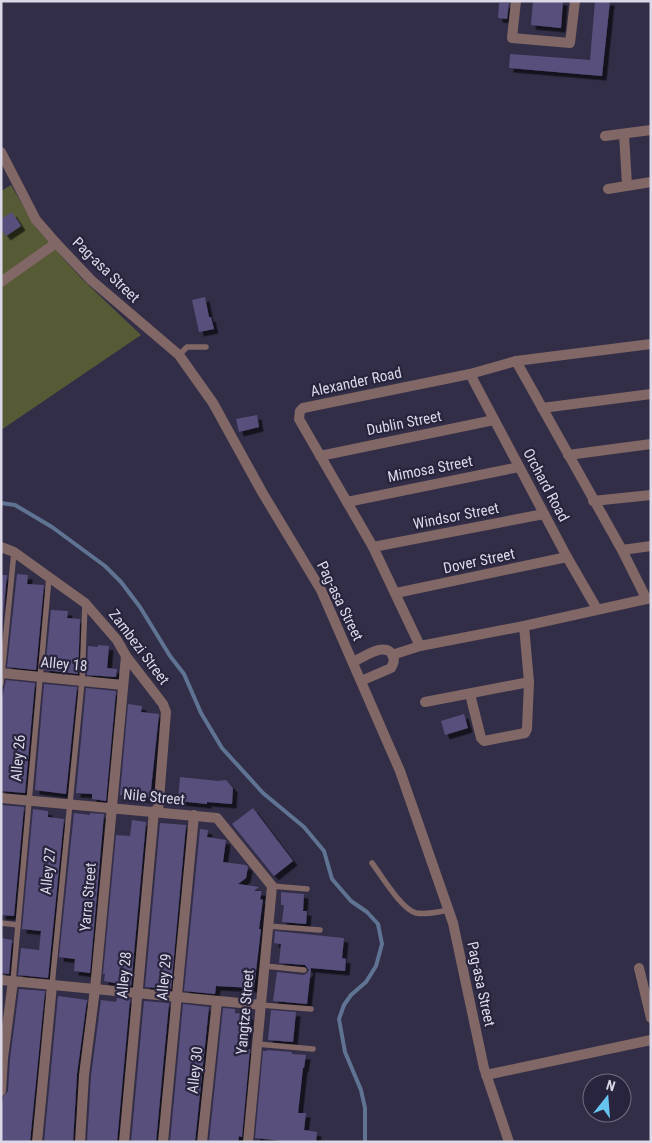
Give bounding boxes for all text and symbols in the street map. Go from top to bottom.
street label: Pag-asa Street [69,234,143,306]
street label: Alexander Road [309,364,403,400]
street label: Dublin Street [365,407,443,439]
street label: Orchard Road [519,445,573,525]
street label: Mimosa Street [386,452,474,486]
street label: Windsor Street [412,499,500,533]
street label: Dover Street [442,545,516,577]
street label: Pag-asa Street [313,558,367,644]
street label: Zambezi Street [105,606,173,688]
street label: Alley 18 [40,653,88,675]
street label: Alley 26 [7,734,29,782]
street label: Nile Street [122,785,186,809]
street label: Alley 27 [37,847,59,895]
street label: Yarra Street [76,862,100,932]
street label: Pag-asa Street [463,940,499,1028]
street label: Alley 28 [113,951,135,999]
street label: Alley 29 [153,953,175,1001]
street label: Yangtze Street [232,969,258,1055]
street label: Alley 30 [184,1046,206,1094]
north arrow [582,1073,632,1123]
text: N [604,1077,617,1094]

